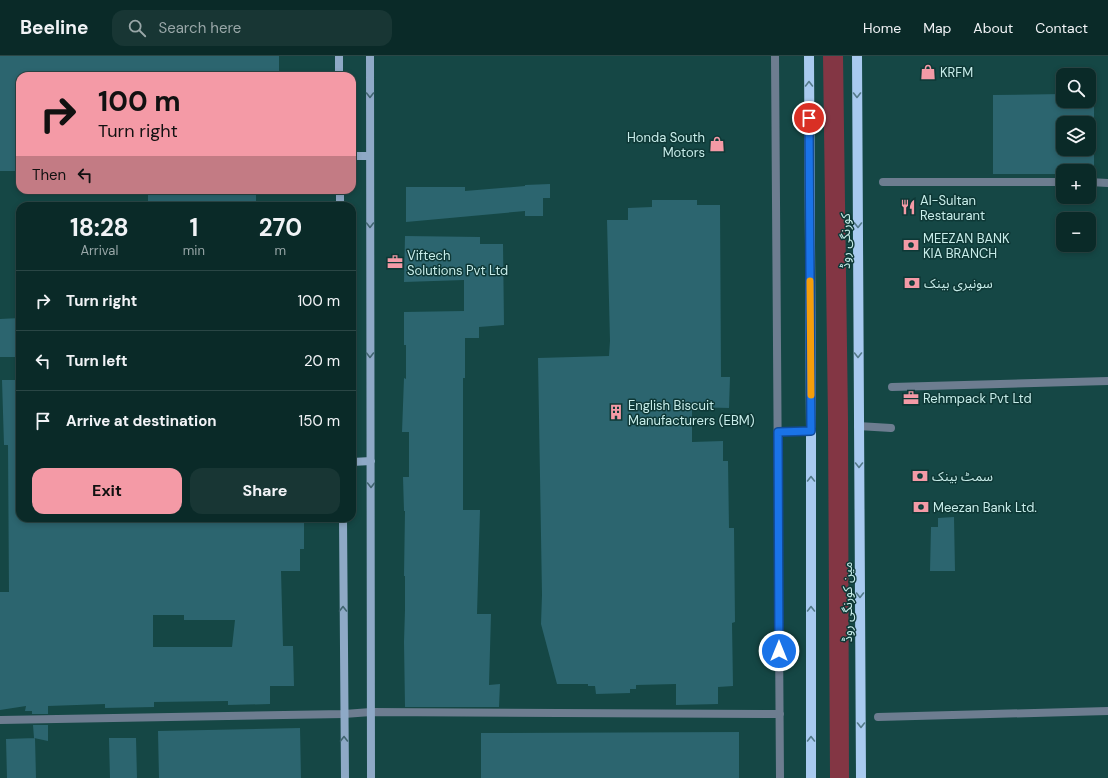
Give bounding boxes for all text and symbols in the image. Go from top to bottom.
search box [112,10,392,46]
text: Beeline [20,15,88,40]
icon: search [126,17,148,39]
text: Search here [158,18,241,38]
text: Home [863,19,901,37]
text: Map [923,19,951,37]
text: About [973,19,1013,37]
text: Contact [1035,19,1088,37]
shop icon: KRFM [919,63,937,81]
place label: KRFM [940,64,973,81]
map controls [1056,68,1096,252]
button: search [1056,68,1096,108]
one-way arrow [805,81,813,87]
text: 100 m [98,83,181,120]
icon: right [32,88,84,140]
one-way arrow [366,92,374,98]
one-way arrow [853,92,861,98]
pin [792,101,826,135]
icon: arrive [798,107,820,129]
button: layers [1056,116,1096,156]
text: Turn right [98,119,178,143]
place label: Honda South Motors [627,129,705,161]
shop icon: Honda South Motors [708,135,726,153]
icon: left [74,164,96,186]
button: + [1056,164,1096,204]
text: Then [32,165,66,185]
place label: Al-Sultan Restaurant [920,192,985,224]
restaurant icon: Al-Sultan Restaurant [899,198,917,216]
text: 18:28 [70,212,129,243]
text: 1 [189,212,198,243]
text: 270 [259,212,302,243]
street label: کورنگی روڈ [837,212,854,269]
button: − [1056,212,1096,252]
one-way arrow [366,222,374,228]
one-way arrow [854,222,862,228]
place label: MEEZAN BANK KIA BRANCH [923,230,1010,262]
bank icon: MEEZAN BANK KIA BRANCH [902,236,920,254]
text: Arrival [80,242,118,259]
text: min [183,242,205,259]
text: m [275,242,286,259]
place label: Viftech Solutions Pvt Ltd [407,247,508,279]
office icon: Viftech Solutions Pvt Ltd [386,253,404,271]
bank icon: سونیری بینک [903,274,921,292]
place label: سونیری بینک [924,275,993,292]
icon: right [32,290,54,312]
text: Turn right [66,291,137,311]
text: 100 m [297,291,340,311]
icon: left [32,350,54,372]
text: Turn left [66,351,127,371]
text: 20 m [304,351,340,371]
one-way arrow [366,352,374,358]
one-way arrow [854,352,862,358]
office icon: Rehmpack Pvt Ltd [902,389,920,407]
place label: Rehmpack Pvt Ltd [923,390,1032,407]
place label: English Biscuit Manufacturers (EBM) [628,397,755,429]
building icon: English Biscuit Manufacturers (EBM) [607,403,625,421]
icon: arrive [32,410,54,432]
text: Arrive at destination [66,411,217,431]
text: 150 m [299,411,340,431]
one-way arrow [854,462,863,468]
bank icon: سمٹ بینک [911,467,929,485]
button: Exit [32,468,182,514]
button: Share [190,468,340,514]
place label: سمٹ بینک [932,468,993,485]
one-way arrow [807,476,815,482]
one-way arrow [367,482,375,488]
bank icon: Meezan Bank Ltd. [912,498,930,516]
place label: Meezan Bank Ltd. [933,499,1037,516]
street label: مین کورنگی روڈ [839,562,856,642]
one-way arrow [856,592,864,598]
one-way arrow [339,606,347,612]
one-way arrow [807,606,815,612]
position arrow [758,630,800,672]
one-way arrow [857,722,865,728]
one-way arrow [340,736,348,742]
one-way arrow [806,736,815,742]

